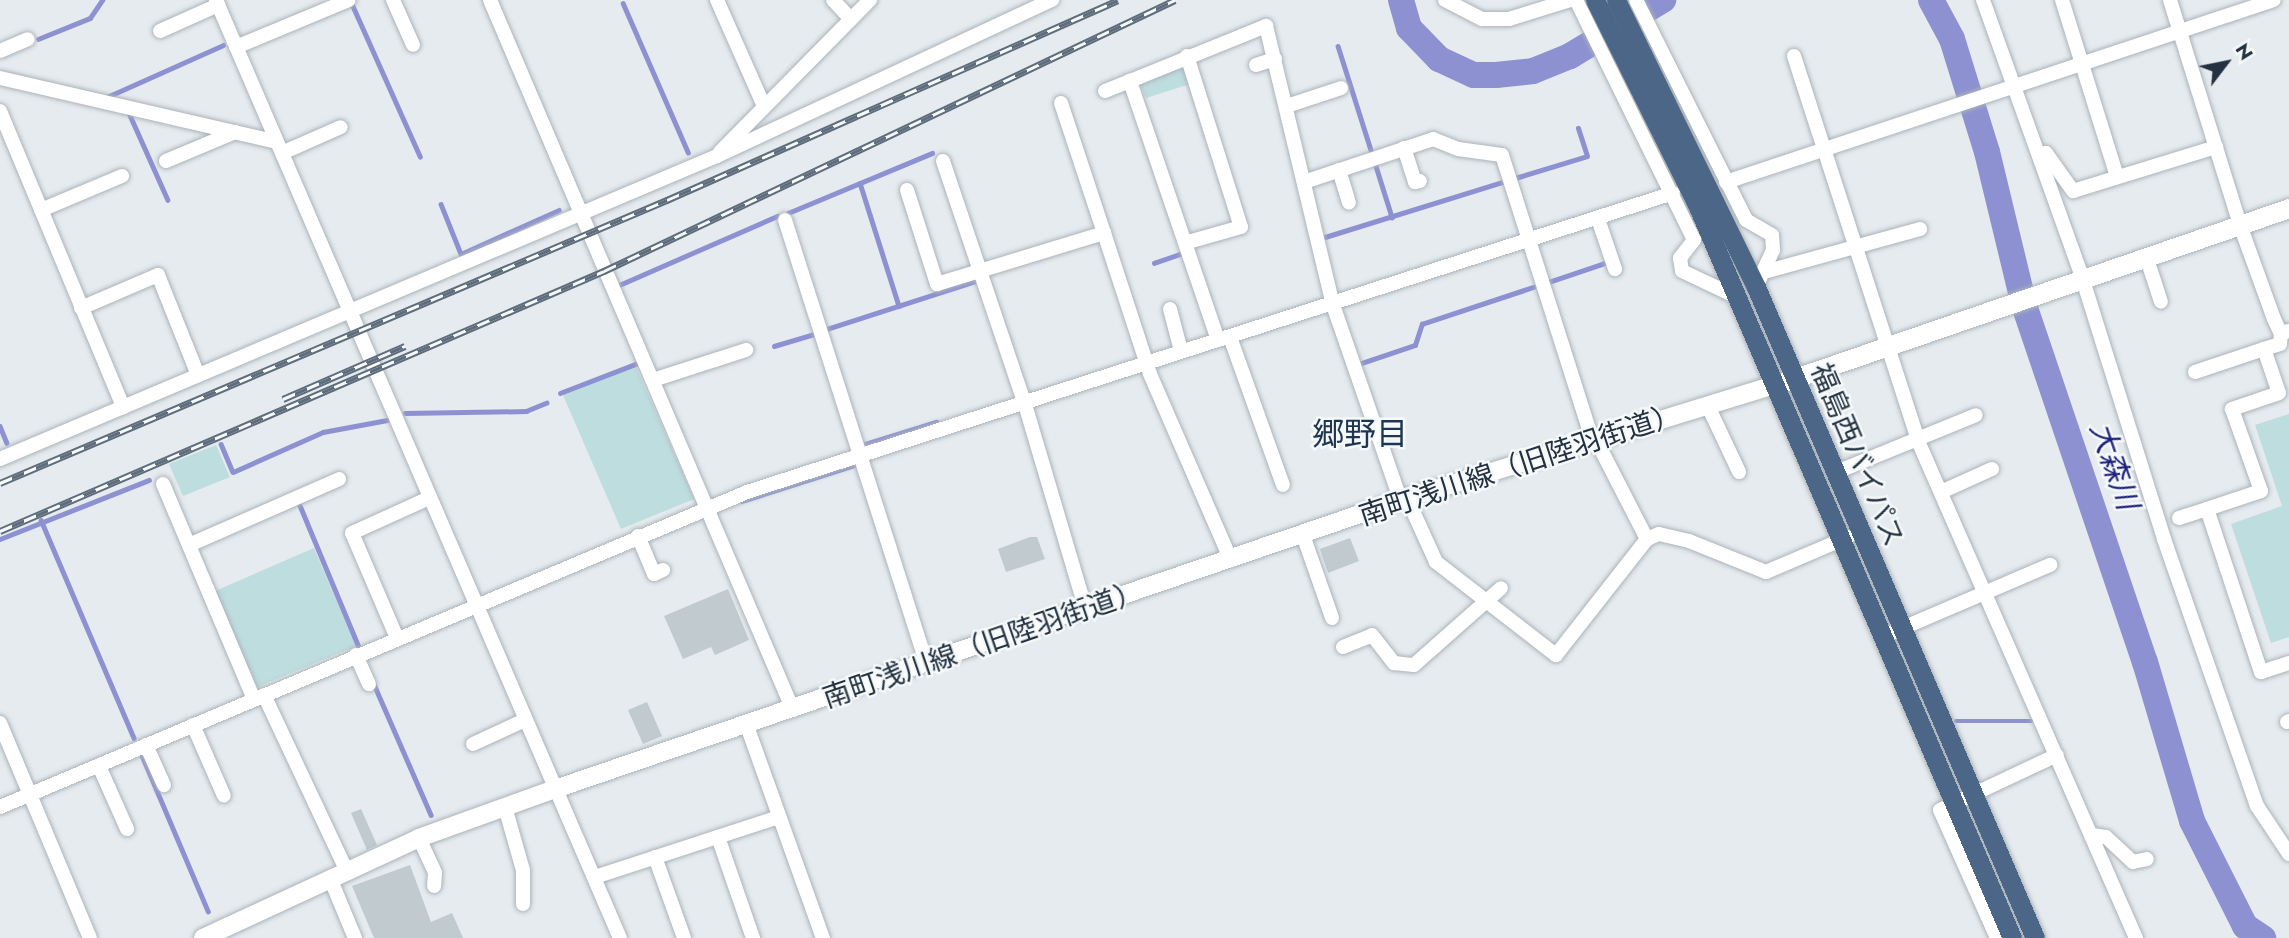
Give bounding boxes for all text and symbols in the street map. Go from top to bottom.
north arrow [2191,28,2261,98]
text: N [2229,38,2260,65]
street label: 福島西バイパス [1803,358,1911,552]
street label: 南町浅川線（旧陸羽街道） [1355,397,1685,533]
district label: 郷野目 [1312,415,1408,453]
water label: 大森川 [2082,418,2146,514]
street label: 南町浅川線（旧陸羽街道） [819,574,1147,716]

